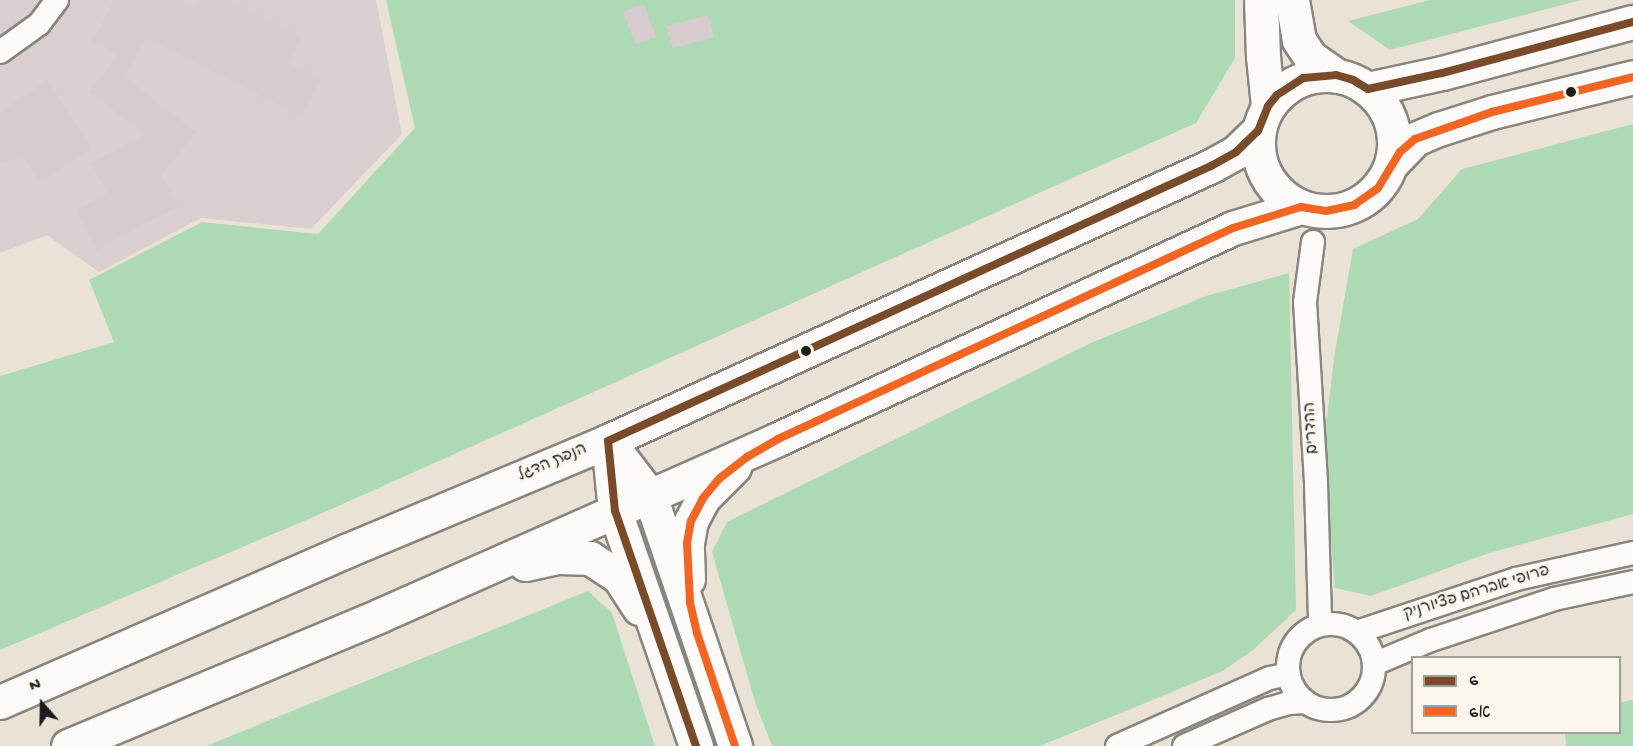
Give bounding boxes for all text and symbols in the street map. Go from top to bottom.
unlabelled marker [1565,86,1577,98]
unlabelled marker [800,345,812,357]
street label: ההדרים [1302,401,1324,455]
street label: הנפת הדגל [516,441,590,487]
street label: פרופ' אברהם פצ'ורניק [1402,563,1552,625]
legend [1411,656,1621,734]
text: 6 [1469,671,1478,692]
north arrow [12,674,72,734]
text: N [28,676,44,697]
text: 6א [1469,703,1490,724]

